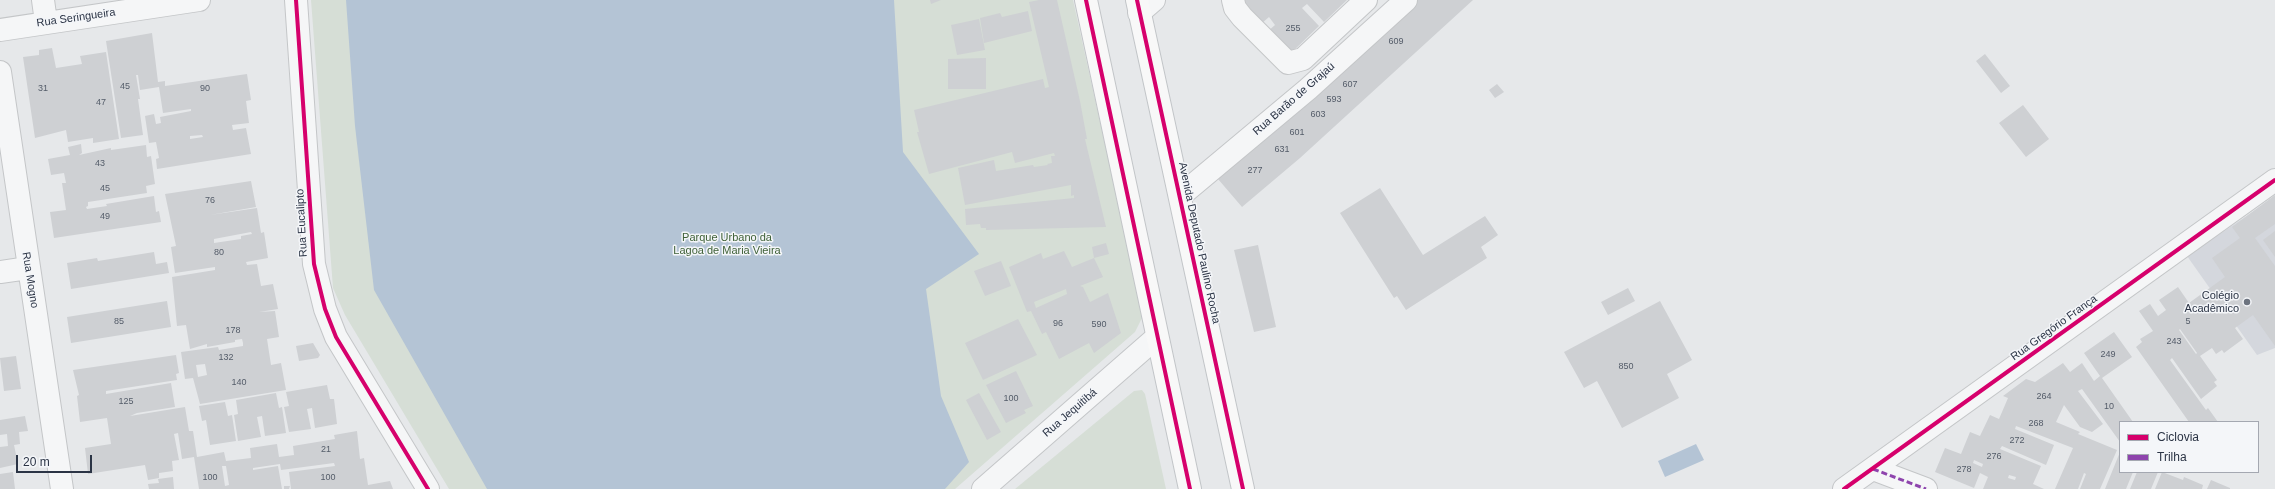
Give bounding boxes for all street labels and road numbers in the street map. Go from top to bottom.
street label: Rua Seringueira [36,6,116,30]
street label: Rua Barão de Grajaú [1250,60,1338,138]
street label: Avenida Deputado Paulino Rocha [1175,161,1223,325]
street label: Rua Eucalipto [294,188,310,258]
street label: Rua Mogno [19,251,41,309]
street label: Rua Gregório França [2008,292,2100,364]
street label: Rua Jequitibá [1040,386,1100,440]

